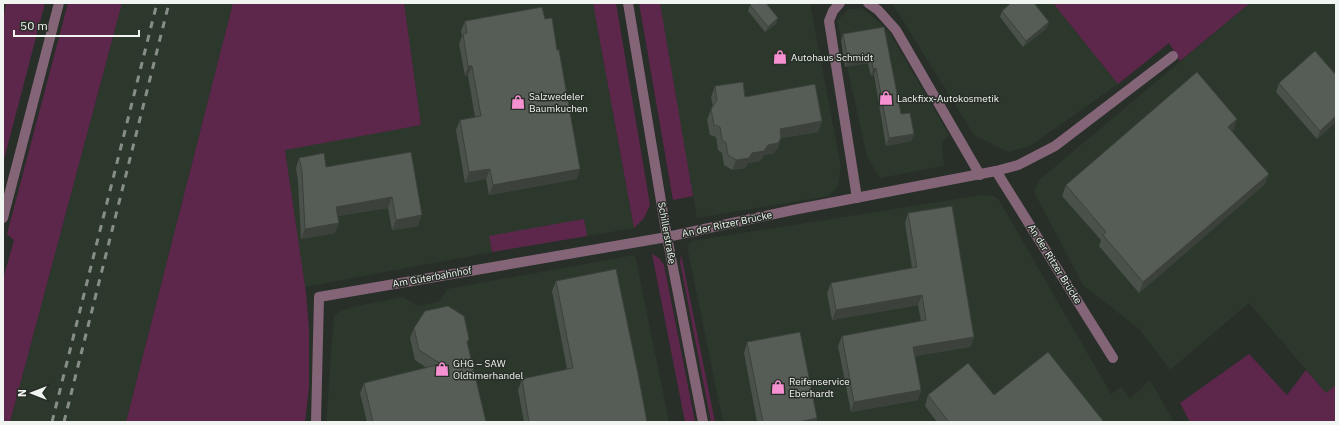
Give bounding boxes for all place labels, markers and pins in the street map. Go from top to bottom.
shop icon: Autohaus Schmidt [772,49,788,65]
place label: Autohaus Schmidt [791,51,874,64]
place label: Salzwedeler Baumkuchen [529,90,588,115]
shop icon: Lackfixx-Autokosmetik [878,90,894,106]
place label: Lackfixx-Autokosmetik [897,92,1000,105]
shop icon: Salzwedeler Baumkuchen [510,94,526,110]
place label: GHG – SAW Oldtimerhandel [453,357,523,382]
shop icon: GHG – SAW Oldtimerhandel [434,361,450,377]
place label: Reifenservice Eberhardt [789,375,850,400]
shop icon: Reifenservice Eberhardt [770,379,786,395]

